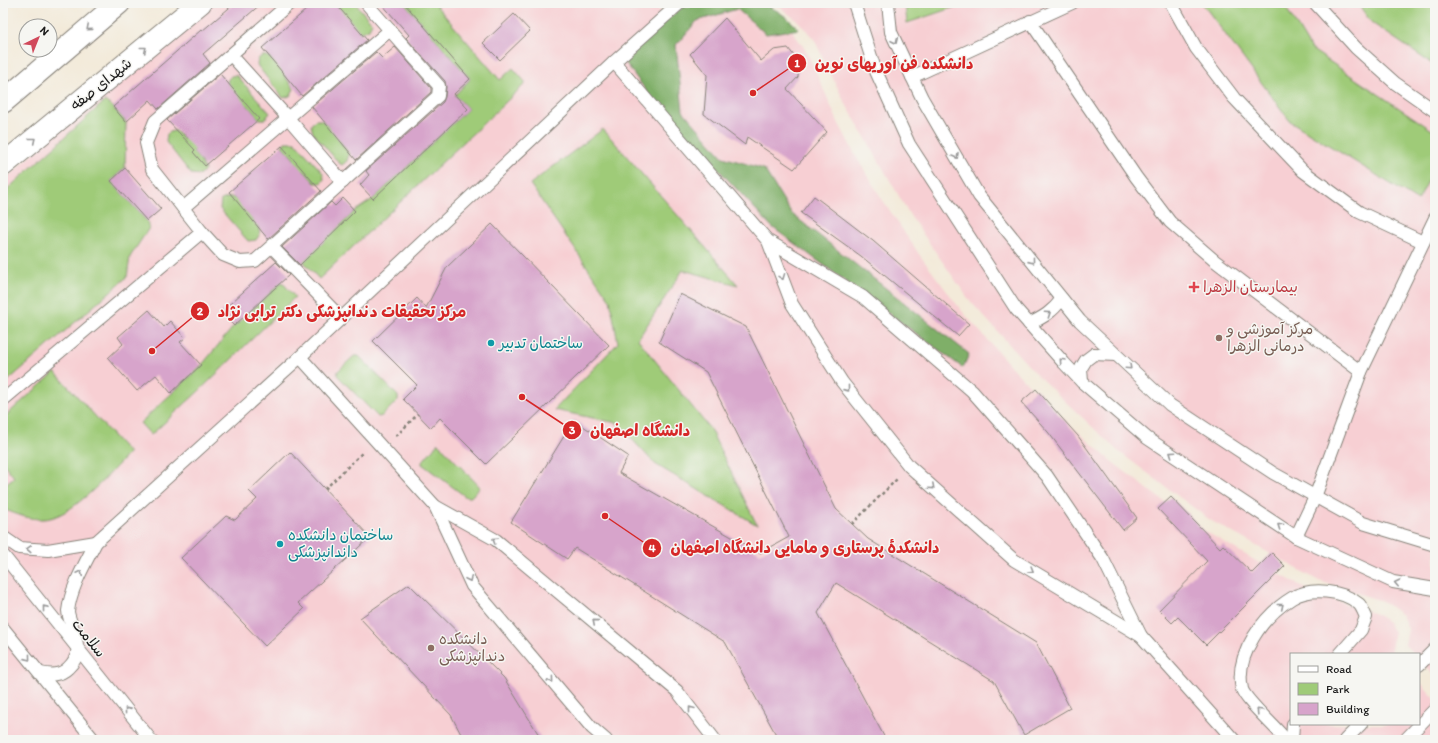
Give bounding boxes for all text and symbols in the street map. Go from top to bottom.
north arrow [18,18,58,58]
text: N [37,24,52,38]
one-way arrow [86,24,94,31]
one-way arrow [890,37,898,44]
one-way arrow [140,46,147,53]
callout: دانشکده فن آوریهای نوین [787,49,981,77]
street label: شهدای صفه [67,54,135,114]
text: دانشکده فن آوریهای نوین [815,54,973,74]
text: 1 [794,56,800,70]
one-way arrow [28,138,36,145]
one-way arrow [951,152,958,159]
one-way arrow [1027,256,1034,263]
one-way arrow [777,273,785,280]
place label: بیمارستان الزهرا [1203,278,1298,296]
marker: بیمارستان الزهرا [1188,281,1200,293]
callout: مرکز تحقیقات دندانپزشکی دکتر ترابی نژاد [190,297,475,325]
text: مرکز تحقیقات دندانپزشکی دکتر ترابی نژاد [218,302,466,322]
text: 2 [197,304,204,318]
one-way arrow [1043,312,1050,319]
place label: مرکز آموزشی و درمانی الزهرا [1226,320,1313,356]
marker: مرکز آموزشی و درمانی الزهرا [1214,333,1224,343]
place label: ساختمان تدبیر [497,334,583,352]
marker: ساختمان تدبیر [486,338,496,348]
one-way arrow [1060,359,1067,366]
one-way arrow [1124,362,1132,370]
one-way arrow [842,384,849,391]
callout: دانشگاه اصفهان [562,416,698,444]
text: دانشگاه اصفهان [590,421,690,440]
text: 3 [569,423,576,437]
one-way arrow [1169,452,1176,459]
one-way arrow [927,482,935,489]
one-way arrow [1277,523,1284,531]
place label: ساختمان دانشکده داندانپزشکی [288,526,393,562]
callout: دانشکدهٔ پرستاری و مامایی دانشگاه اصفهان [642,534,947,562]
one-way arrow [492,537,499,545]
text: دانشکدهٔ پرستاری و مامایی دانشگاه اصفهان [671,538,939,558]
marker: ساختمان دانشکده داندانپزشکی [275,539,285,549]
text: 4 [648,541,656,555]
one-way arrow [26,544,32,553]
one-way arrow [1027,566,1034,573]
one-way arrow [75,570,83,577]
one-way arrow [464,575,472,583]
one-way arrow [1393,579,1400,587]
one-way arrow [1276,604,1283,611]
one-way arrow [43,606,50,613]
street label: سلامت [68,615,110,661]
one-way arrow [592,620,600,627]
place label: دانشکده دندانپزشکی [439,630,505,666]
marker: دانشکده دندانپزشکی [426,643,436,653]
legend [1290,653,1420,725]
one-way arrow [23,654,30,661]
text: Road [1326,662,1352,676]
one-way arrow [547,675,554,683]
text: Park [1326,682,1350,696]
text: Building [1326,702,1370,716]
one-way arrow [124,707,131,714]
one-way arrow [689,707,696,714]
one-way arrow [1257,708,1264,716]

